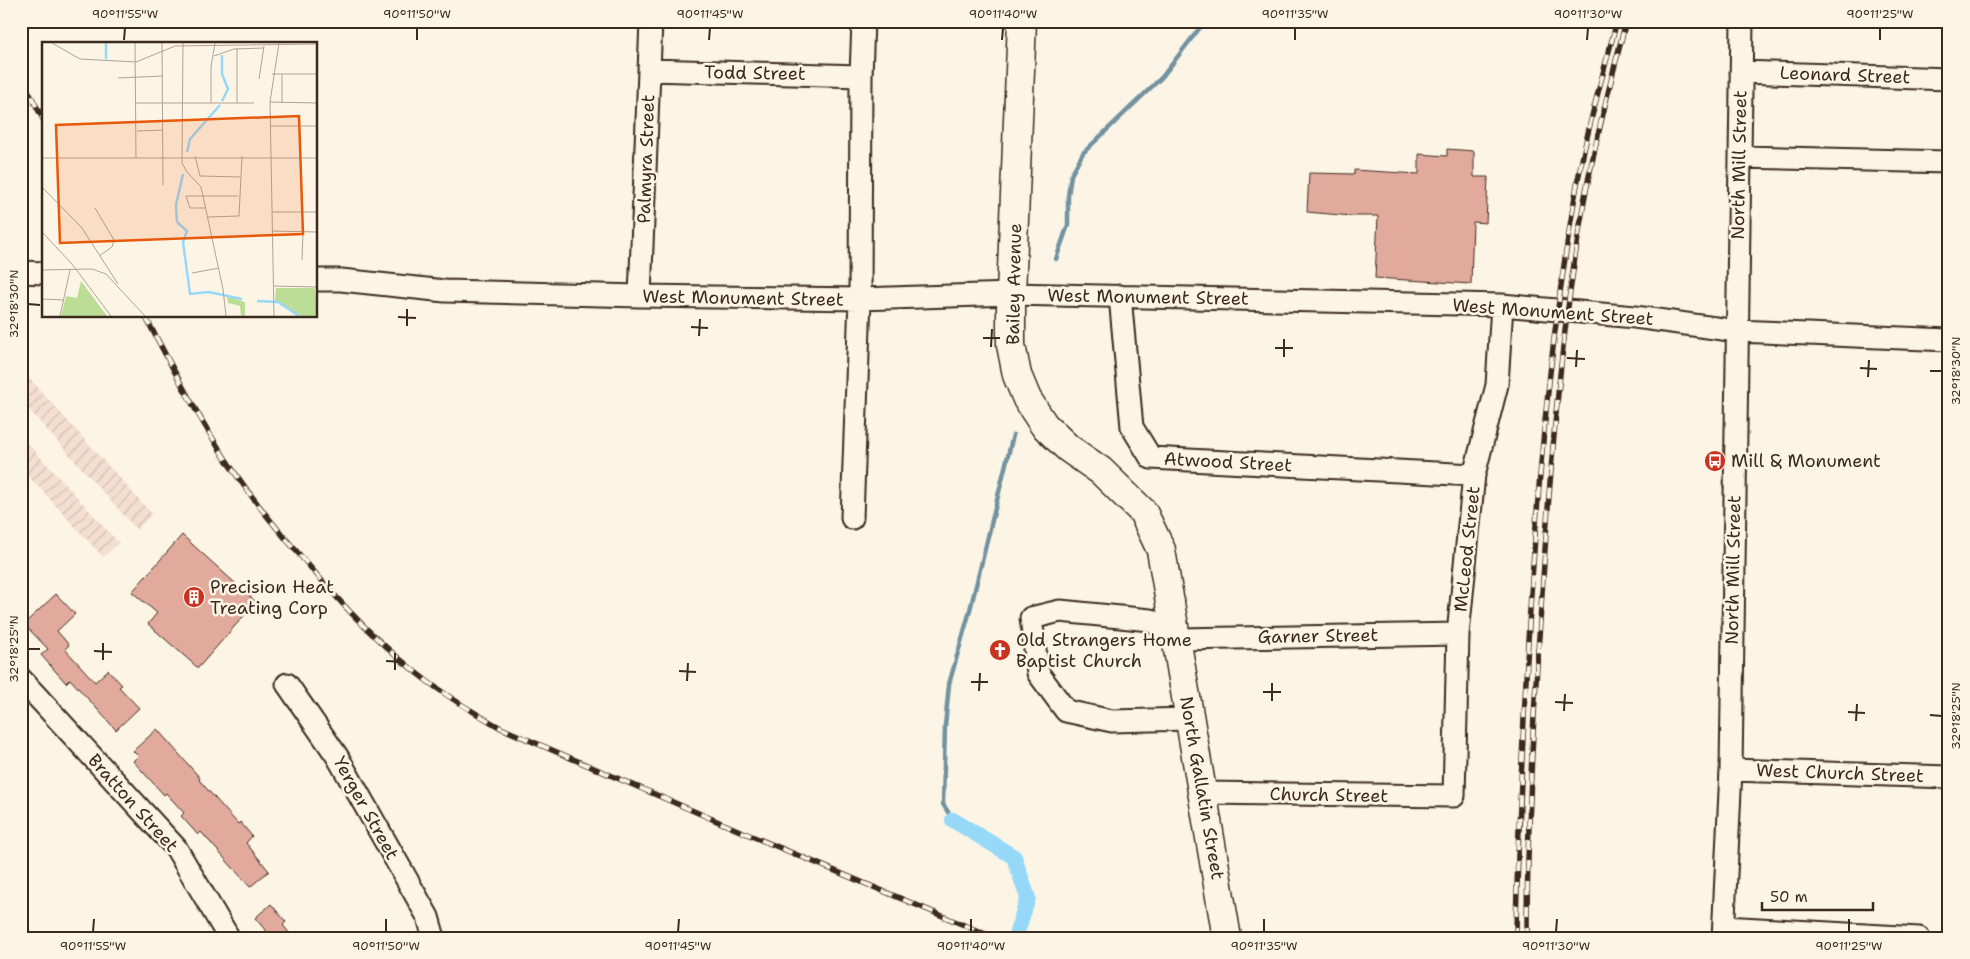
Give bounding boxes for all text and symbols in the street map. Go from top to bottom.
text: 90°11'55"W [92,6,158,22]
text: 90°11'50"W [383,6,451,22]
text: 90°11'45"W [677,6,743,22]
text: 90°11'40"W [969,6,1037,22]
text: 90°11'35"W [1261,6,1329,22]
text: 90°11'30"W [1554,6,1622,22]
text: 90°11'25"W [1846,6,1914,22]
inset map [42,42,318,318]
street label: Todd Street [704,60,806,86]
street label: Leonard Street [1779,61,1911,89]
street label: North Mill Street [1726,90,1752,240]
street label: Palmyra Street [632,94,660,224]
street label: Bailey Avenue [1001,223,1027,345]
text: 32°18'30"N [6,270,22,338]
street label: West Monument Street [1047,283,1249,311]
street label: West Monument Street [642,284,844,312]
street label: West Monument Street [1452,293,1655,331]
text: 32°18'30"N [1948,337,1964,405]
street label: Atwood Street [1163,447,1293,477]
bus stop icon: Mill & Monument [1703,449,1727,473]
place label: Mill & Monument [1731,449,1881,473]
street label: McLeod Street [1448,485,1486,613]
street label: North Mill Street [1720,495,1746,645]
place label: Precision Heat Treating Corp [210,575,334,620]
building icon: Precision Heat Treating Corp [182,585,206,609]
text: 32°18'25"N [6,615,22,683]
street label: Garner Street [1257,623,1379,649]
place label: Old Strangers Home Baptist Church [1016,628,1192,673]
church icon: Old Strangers Home Baptist Church [988,638,1012,662]
text: 32°18'25"N [1948,682,1964,750]
street label: North Gallatin Street [1174,694,1230,882]
street label: Bratton Street [82,749,184,857]
street label: Yerger Street [328,752,404,864]
street label: West Church Street [1756,758,1924,788]
street label: Church Street [1270,782,1389,808]
scale bar [1762,879,1874,911]
text: 50 m [1770,887,1808,907]
text: 90°11'55"W [60,938,126,954]
text: 90°11'50"W [352,938,420,954]
text: 90°11'45"W [645,938,711,954]
text: 90°11'40"W [937,938,1005,954]
text: 90°11'35"W [1230,938,1298,954]
text: 90°11'30"W [1522,938,1590,954]
text: 90°11'25"W [1815,938,1883,954]

